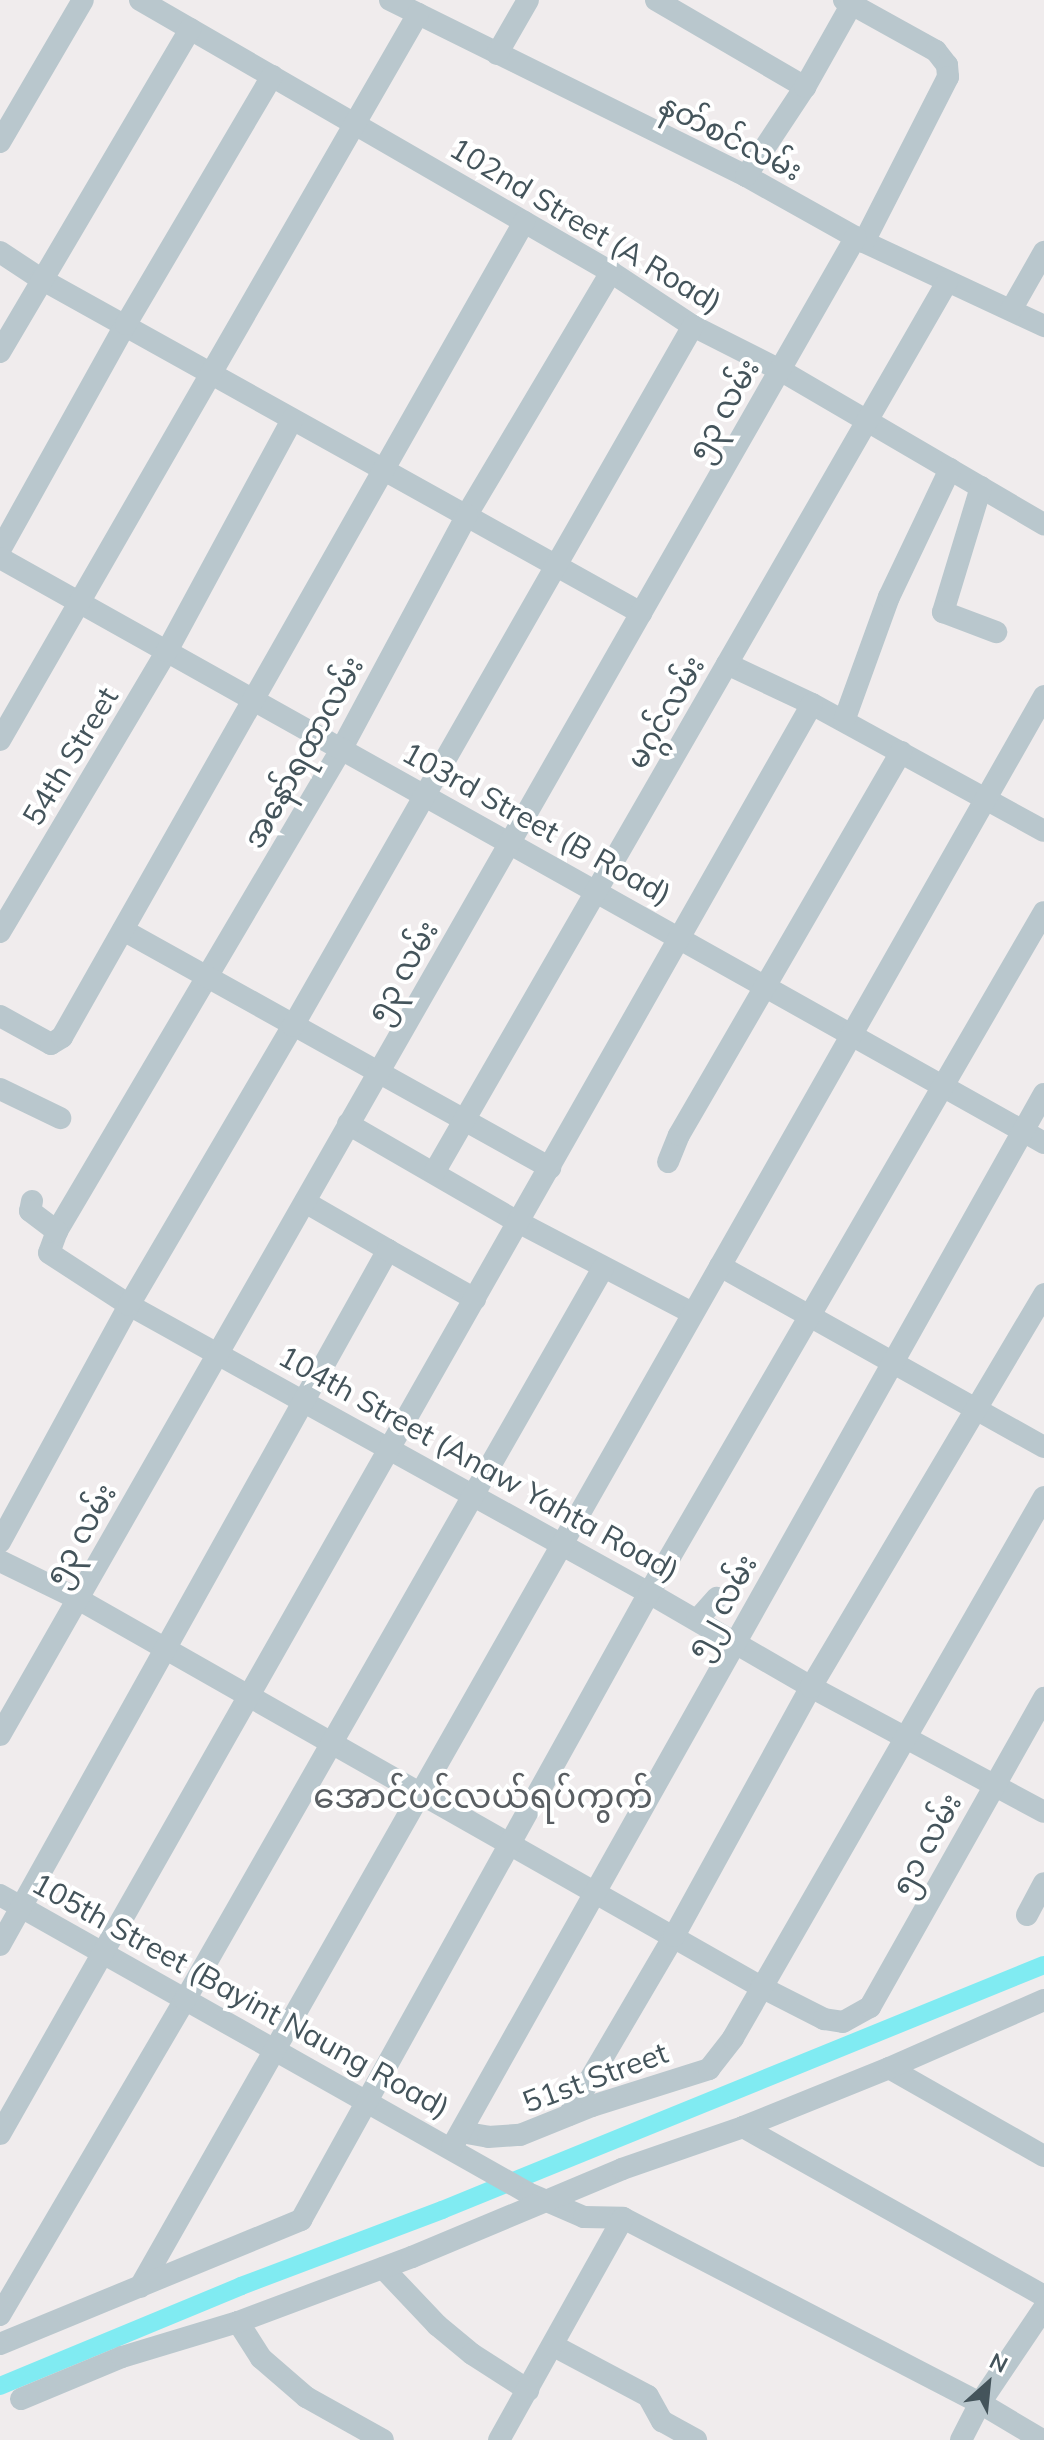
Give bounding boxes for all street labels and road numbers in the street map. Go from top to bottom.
street label: နတ်စင်လမ်း [654,86,808,188]
street label: 102nd Street (A Road) [444,130,728,320]
street label: ၅၃ လမ်း [680,352,766,466]
street label: မဂ္ဂင်လမ်း [618,649,712,775]
street label: အနော်ရထာလမ်း [235,650,371,854]
street label: 54th Street [15,680,125,832]
street label: 103rd Street (B Road) [396,734,678,912]
street label: ၅၃ လမ်း [359,914,445,1028]
street label: 104th Street (Anaw Yahta Road) [272,1338,686,1588]
street label: ၅၃ လမ်း [37,1477,123,1591]
street label: ၅၂ လမ်း [678,1548,764,1664]
street label: ၅၁ လမ်း [883,1787,969,1901]
street label: 105th Street (Bayint Naung Road) [26,1865,456,2125]
street label: 51st Street [517,2034,673,2120]

